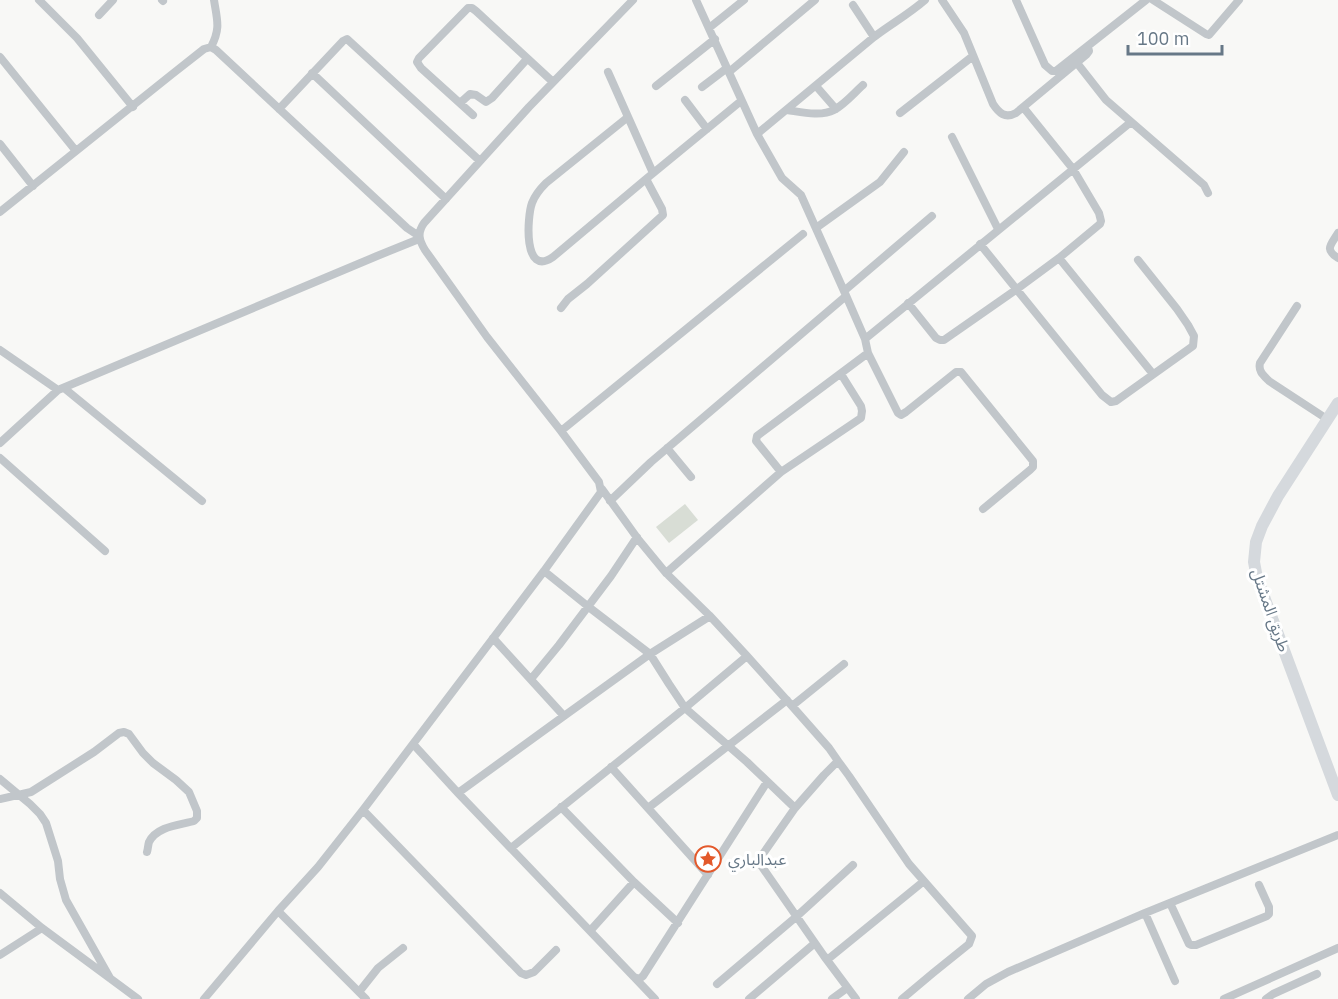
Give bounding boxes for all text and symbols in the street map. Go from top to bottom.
scale bar [1128,18,1222,56]
text: 100 m [1137,27,1189,50]
street label: طريق المشتل [1246,566,1295,655]
place icon: عبدالباري [693,844,723,874]
place label: عبدالباري [728,849,786,872]

